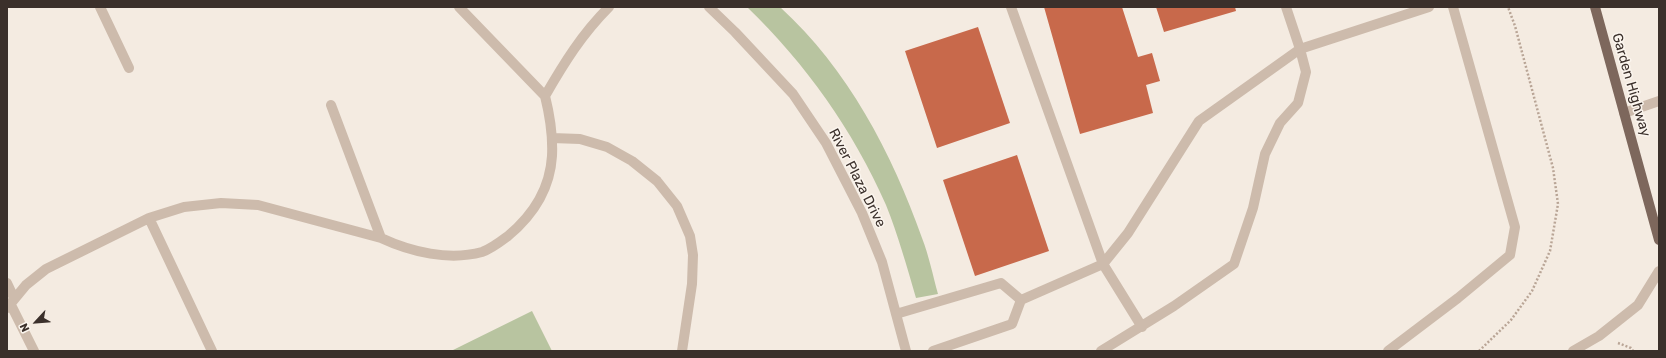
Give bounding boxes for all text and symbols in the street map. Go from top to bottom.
street label: Garden Highway [1608,31,1654,139]
street label: River Plaza Drive [825,126,889,230]
north arrow [16,302,56,342]
text: N [17,321,32,334]

